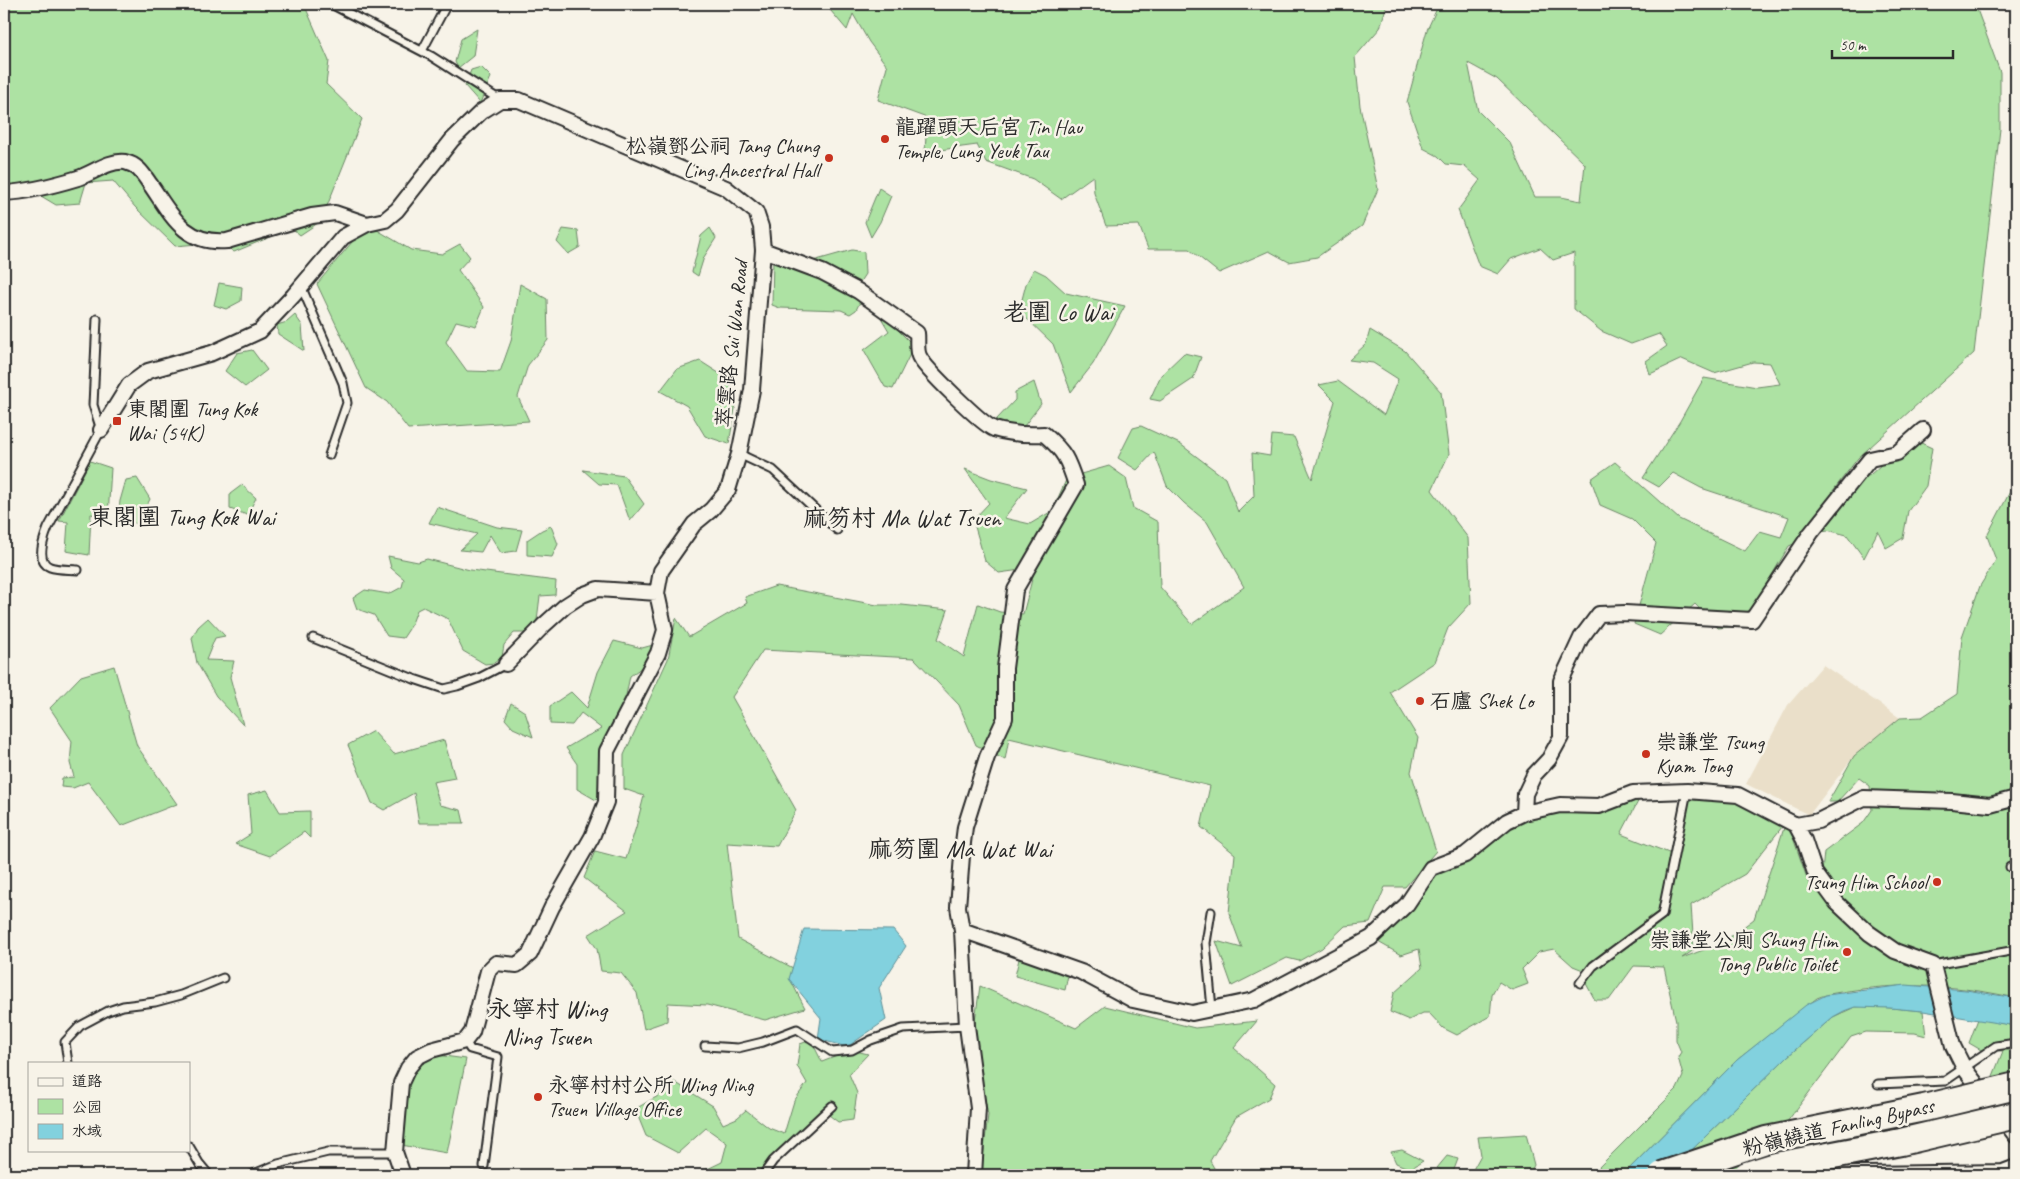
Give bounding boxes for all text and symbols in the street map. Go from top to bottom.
scale bar [1832,28,1954,60]
text: 50 m [1840,36,1867,55]
place label: 龍躍頭天后宮 Tin Hau Temple, Lung Yeuk Tau [895,114,1083,164]
place label: 松嶺鄧公祠 Tang Chung Ling Ancestral Hall [626,133,822,183]
marker: 龍躍頭天后宮 Tin Hau Temple, Lung Yeuk Tau [879,133,891,145]
marker: 松嶺鄧公祠 Tang Chung Ling Ancestral Hall [823,152,835,164]
street label: 萃雲路 Sui Wan Road [710,256,754,429]
district label: 老圍 Lo Wai [1003,297,1116,327]
place label: 東閣圍 Tung Kok Wai (54K) [127,396,259,446]
marker: 東閣圍 Tung Kok Wai (54K) [111,415,123,427]
district label: 東閣圍 Tung Kok Wai [89,502,278,532]
district label: 麻笏村 Ma Wat Tsuen [803,503,1002,533]
place label: 石廬 Shek Lo [1430,688,1536,714]
marker: 石廬 Shek Lo [1414,695,1426,707]
place label: 崇謙堂 Tsung Kyam Tong [1656,729,1765,779]
marker: 崇謙堂 Tsung Kyam Tong [1640,748,1652,760]
district label: 麻笏圍 Ma Wat Wai [868,834,1054,864]
place label: Tsung Him School [1805,869,1930,895]
marker: Tsung Him School [1931,876,1943,888]
place label: 崇謙堂公廁 Shung Him Tong Public Toilet [1649,927,1839,977]
marker: 崇謙堂公廁 Shung Him Tong Public Toilet [1841,946,1853,958]
district label: 永寧村 Wing Ning Tsuen [487,994,609,1052]
legend [28,1062,190,1152]
text: 道路 [72,1072,102,1091]
place label: 永寧村村公所 Wing Ning Tsuen Village Office [548,1072,755,1122]
marker: 永寧村村公所 Wing Ning Tsuen Village Office [532,1091,544,1103]
street label: 粉嶺繞道 Fanling Bypass [1740,1092,1938,1162]
text: 公园 [72,1098,102,1117]
text: 水域 [72,1122,102,1141]

